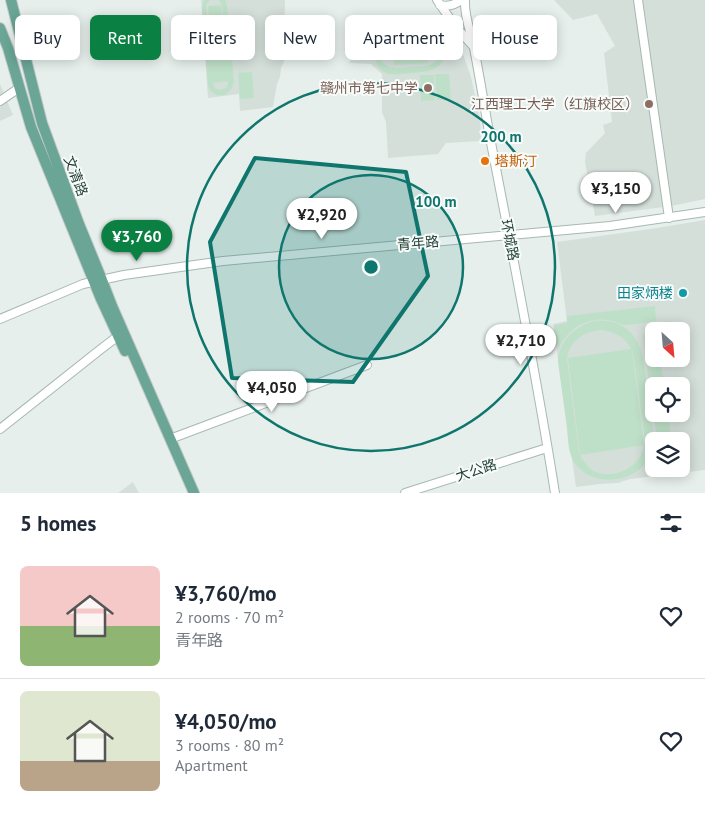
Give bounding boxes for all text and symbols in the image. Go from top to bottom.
chip: Buy [15,15,80,60]
chip: Rent [90,15,161,60]
chip: Filters [171,15,255,60]
chip: New [265,15,335,60]
chip: Apartment [345,15,463,60]
chip: House [473,15,557,60]
place label: 赣州市第七中学 [320,79,418,97]
marker: 赣州市第七中学 [422,82,434,94]
place label: 江西理工大学（红旗校区） [471,95,639,113]
marker: 江西理工大学（红旗校区） [643,98,655,110]
text: 200 m [480,127,522,146]
place label: 塔斯汀 [495,152,537,170]
street label: 文清路 [60,153,92,199]
marker: 塔斯汀 [479,155,491,167]
pin: ¥3,150 [575,172,657,214]
text: ¥3,150 [591,178,641,198]
text: 100 m [415,192,457,211]
pin: ¥2,920 [281,198,363,240]
text: ¥2,920 [297,204,347,224]
street label: 环城路 [497,218,523,262]
pin: ¥3,760 [96,220,178,262]
text: ¥3,760 [112,226,162,246]
street label: 青年路 [396,232,440,254]
centre of rings [362,258,380,276]
place label: 田家炳楼 [617,284,673,302]
marker: 田家炳楼 [677,287,689,299]
north arrow [645,322,690,368]
map controls [645,322,690,477]
pin: ¥2,710 [480,324,562,366]
text: ¥2,710 [496,330,546,350]
pin: ¥4,050 [231,370,313,413]
text: ¥4,050 [247,377,297,397]
button: locate [645,377,690,422]
button: layers [645,432,690,477]
street label: 大公路 [453,455,499,485]
icon: filters [657,509,685,537]
text: 5 homes [20,510,96,537]
text: ¥3,760/mo [175,580,277,607]
icon: home [60,586,120,646]
icon: heart [657,602,685,630]
text: 2 rooms · 70 m² [175,607,284,627]
text: 青年路 [175,630,223,650]
text: ¥4,050/mo [175,708,277,735]
icon: home [60,711,120,771]
icon: heart [657,727,685,755]
text: 3 rooms · 80 m² [175,735,284,755]
text: Apartment [175,755,248,775]

